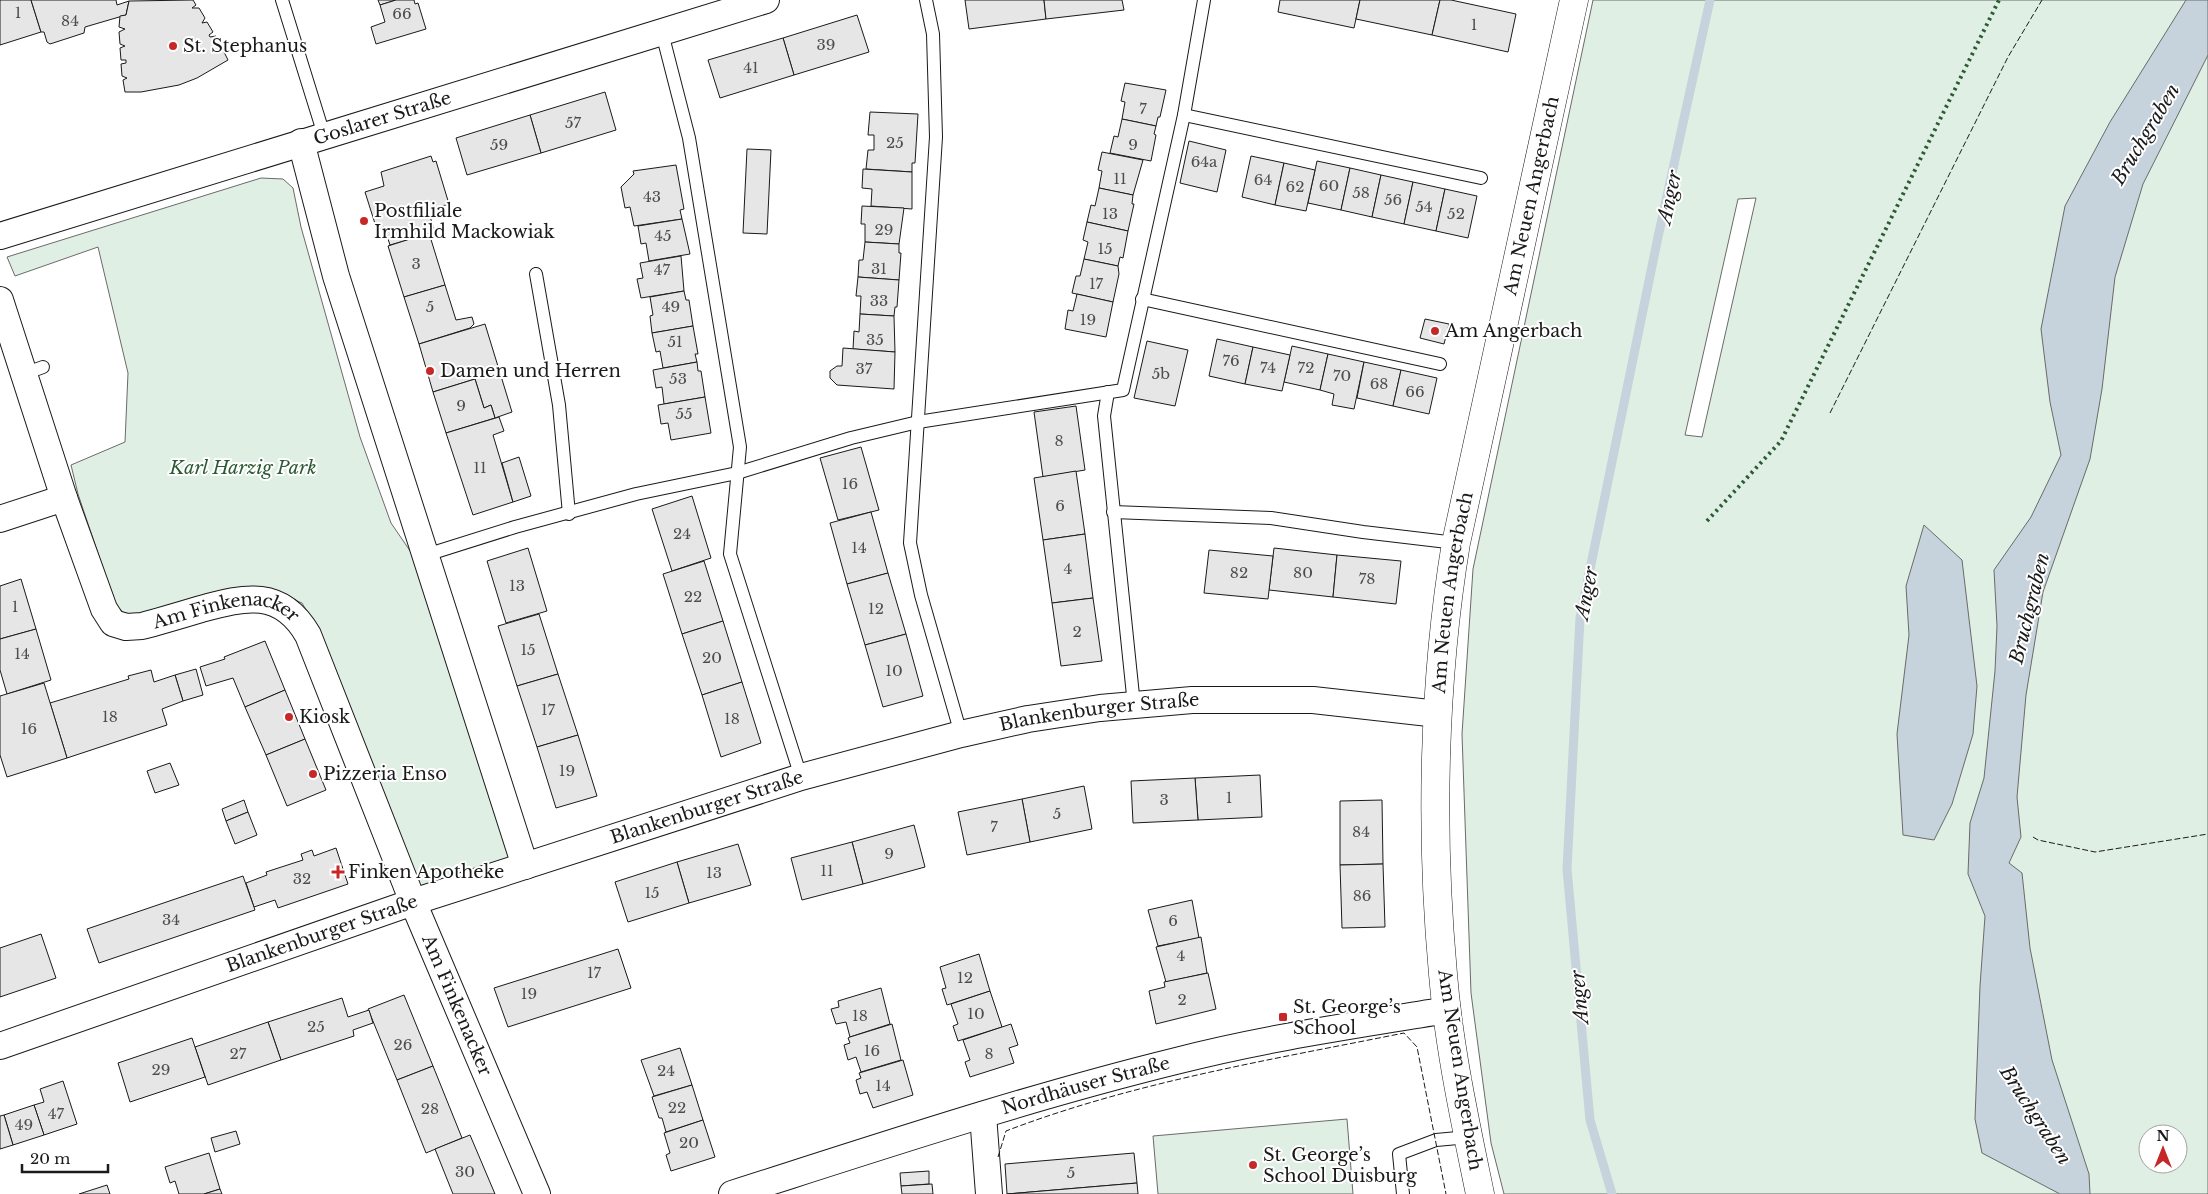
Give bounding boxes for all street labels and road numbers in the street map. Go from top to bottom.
street label: Goslarer Straße [311,87,454,150]
street label: Am Neuen Angerbach [1499,94,1564,298]
street label: Am Neuen Angerbach [1428,490,1478,695]
street label: Am Finkenacker [148,614,300,636]
street label: Blankenburger Straße [997,689,1199,736]
street label: Blankenburger Straße [607,766,806,849]
street label: Blankenburger Straße [223,890,421,977]
street label: Am Finkenacker [417,931,497,1080]
street label: Am Neuen Angerbach [1433,967,1487,1172]
street label: Nordhäuser Straße [999,1052,1172,1119]

